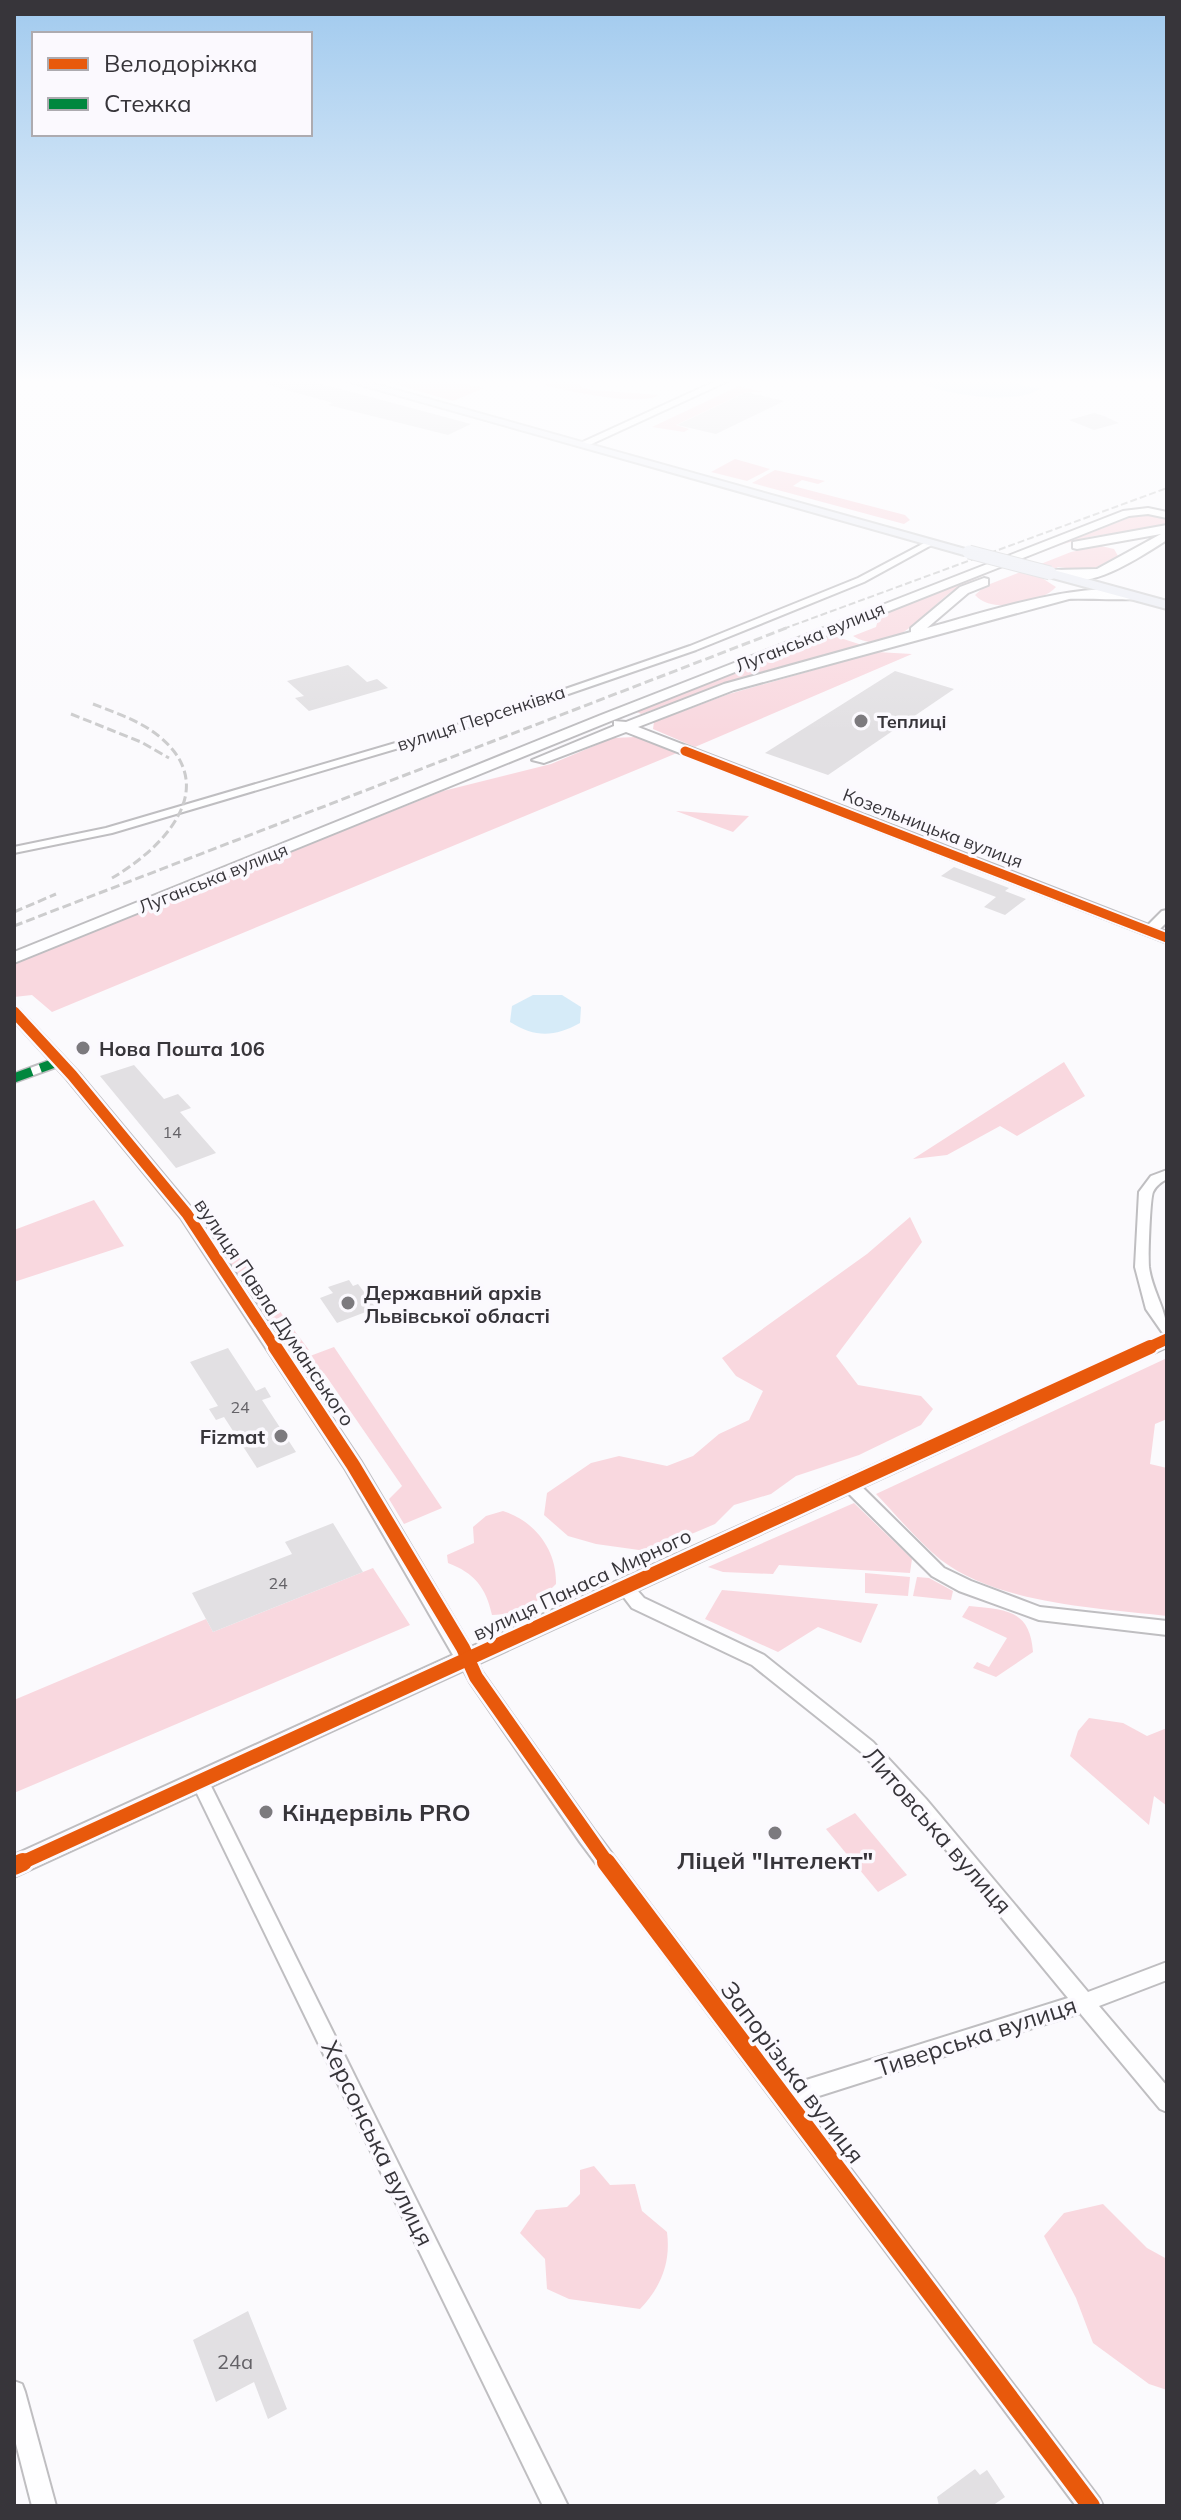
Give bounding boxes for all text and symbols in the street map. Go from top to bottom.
legend [32,32,312,136]
text: Велодоріжка [104,48,258,78]
text: Стежка [104,88,192,118]
street label: Луганська вулиця [732,597,888,677]
street label: вулиця Персенківка [394,680,568,756]
place label: Теплиці [877,710,946,733]
marker: Теплиці [852,712,870,730]
street label: Козельницька вулиця [840,783,1026,873]
street label: Луганська вулиця [135,838,291,918]
place label: Нова Пошта 106 [99,1036,265,1061]
marker: Нова Пошта 106 [74,1039,92,1057]
house number: 14 [162,1122,182,1142]
street label: вулиця Павла Думанського [189,1193,361,1431]
place label: Державний архів Львівської області [364,1280,550,1328]
marker: Державний архів Львівської області [339,1294,357,1312]
house number: 24 [230,1397,250,1417]
place label: Fizmat [200,1424,265,1449]
marker: Fizmat [272,1427,290,1445]
street label: вулиця Панаса Мирного [469,1522,695,1646]
house number: 24 [268,1573,288,1593]
street label: Литовська вулиця [857,1740,1019,1920]
place label: Кіндервіль PRO [282,1797,471,1827]
marker: Кіндервіль PRO [257,1803,275,1821]
marker: Ліцей "Інтелект" [766,1824,784,1842]
place label: Ліцей "Інтелект" [677,1845,873,1875]
street label: Запорізька вулиця [715,1975,871,2169]
street label: Тиверська вулиця [872,1989,1080,2083]
street label: Херсонська вулиця [315,2035,441,2251]
house number: 24а [217,2349,253,2374]

